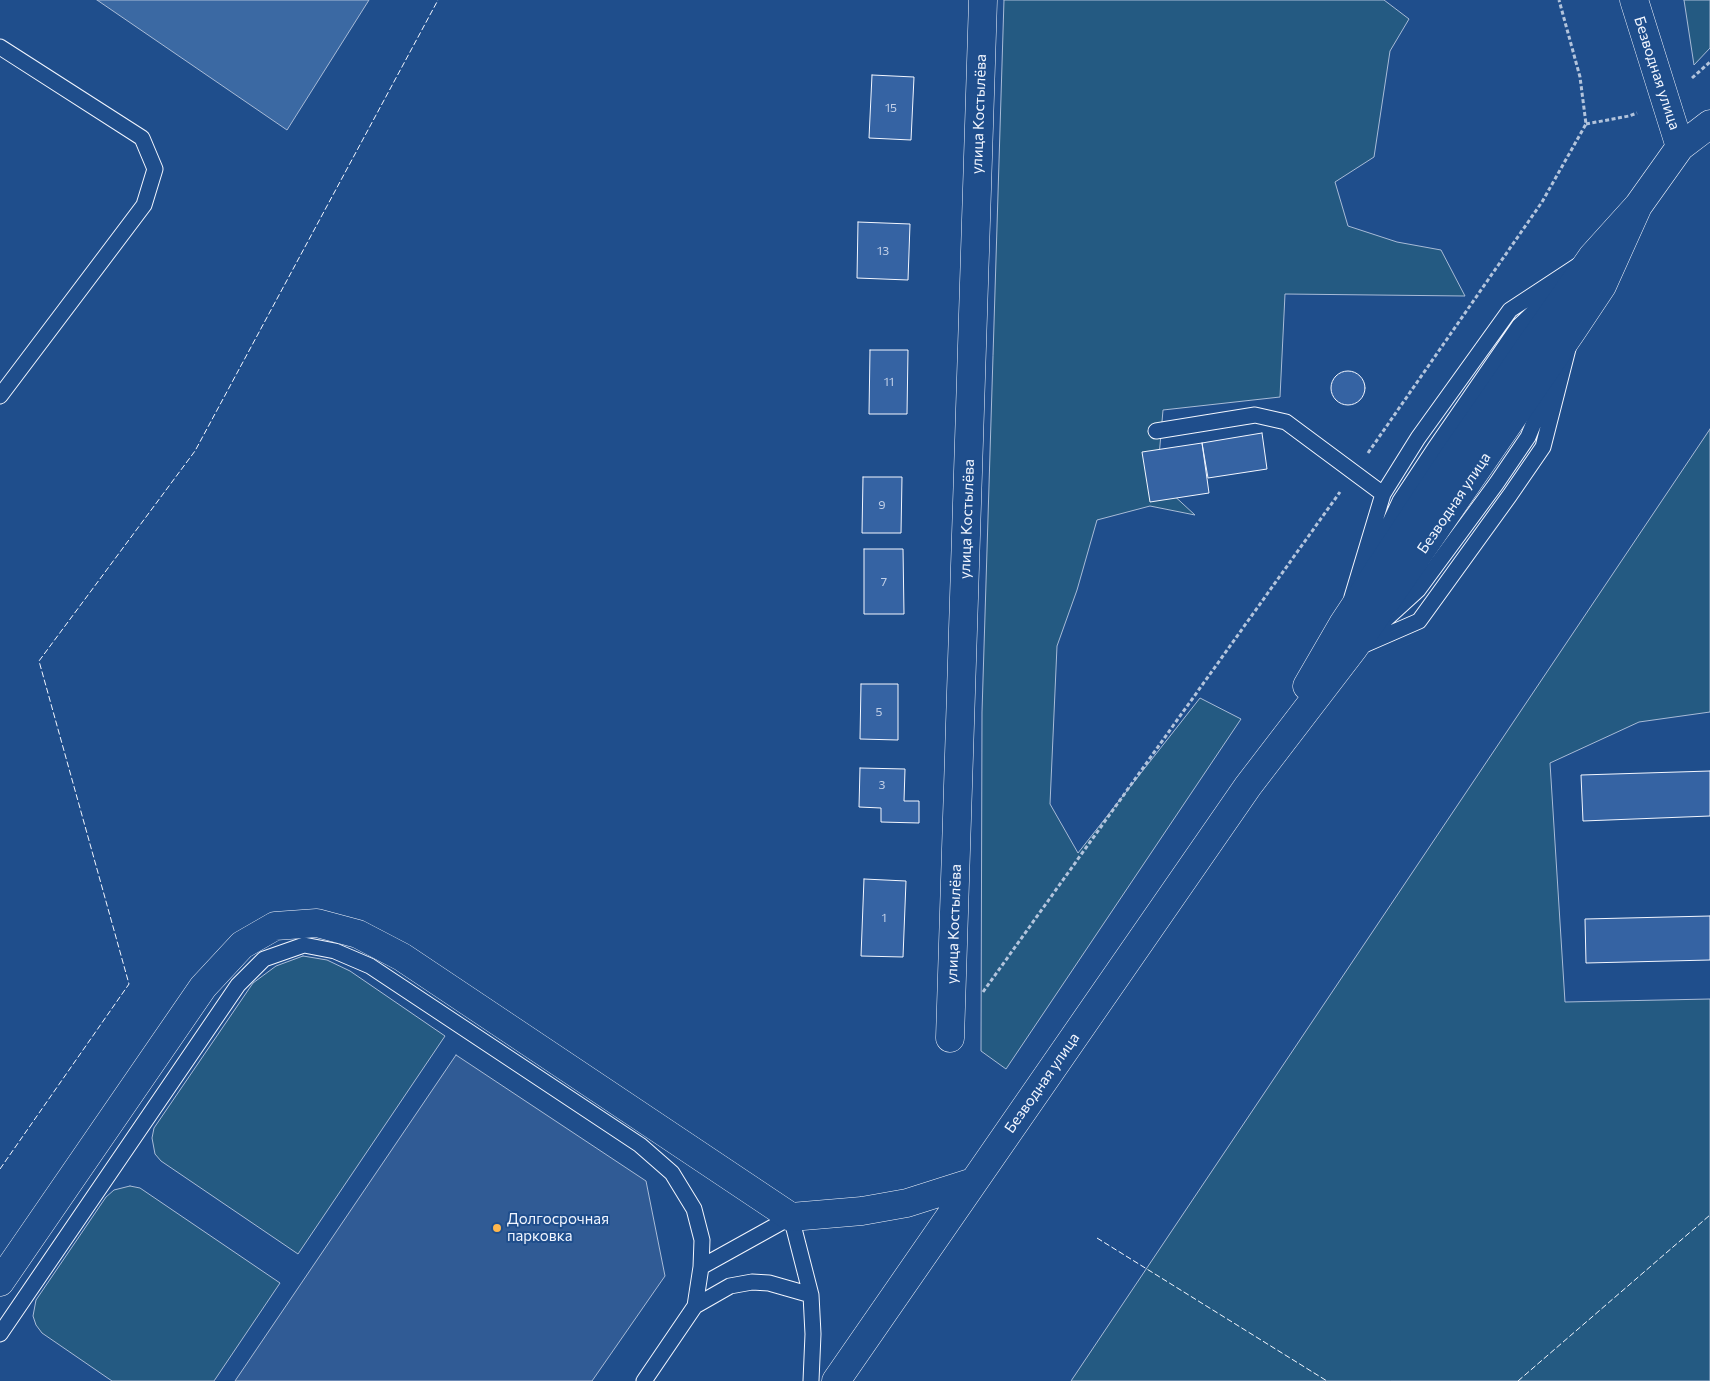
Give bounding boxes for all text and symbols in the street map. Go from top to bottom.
street label: Безводная улица [1630,14,1684,132]
street label: улица Костылёва [968,54,990,174]
house number: 15 [885,101,897,115]
house number: 13 [877,244,889,258]
house number: 11 [884,375,894,389]
street label: Безводная улица [1413,449,1495,557]
street label: улица Костылёва [956,459,978,579]
house number: 9 [878,498,886,512]
house number: 7 [881,575,887,589]
house number: 5 [876,705,882,719]
house number: 3 [879,778,885,792]
street label: улица Костылёва [943,864,965,984]
house number: 1 [881,911,887,925]
street label: Безводная улица [1001,1029,1083,1137]
place label: Долгосрочная парковка [507,1210,609,1245]
marker: Долгосрочная парковка [491,1222,503,1234]

